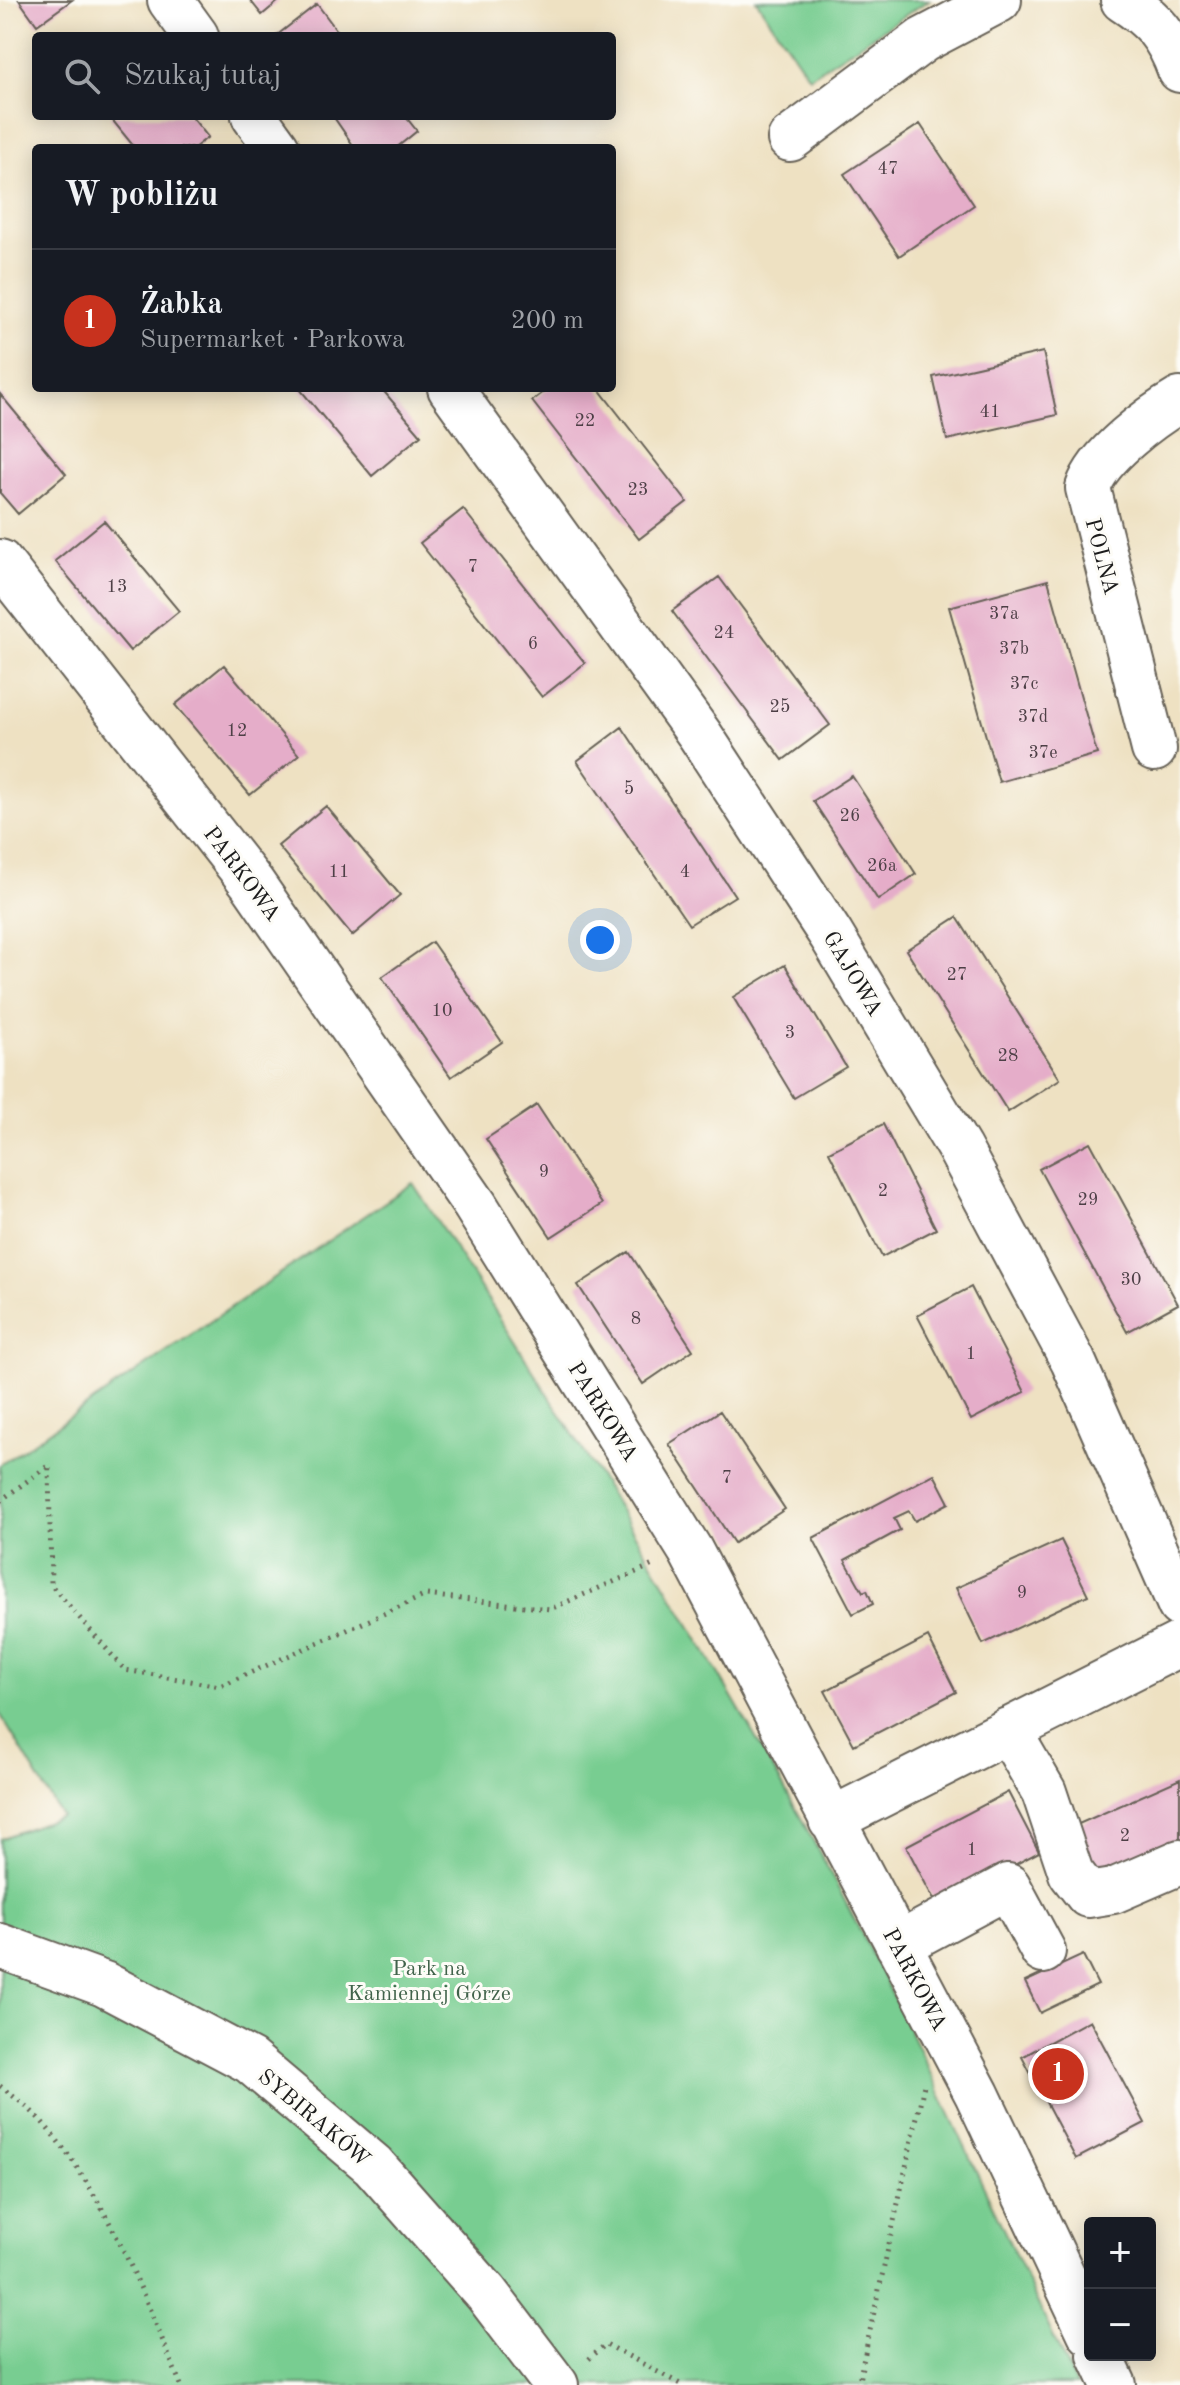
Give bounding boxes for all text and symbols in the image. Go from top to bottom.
search box [32,32,616,120]
icon: search [60,54,104,98]
text: Szukaj tutaj [124,61,282,91]
house number: 47 [878,160,898,178]
text: W pobliżu [64,179,219,213]
text: Żabka [140,290,223,320]
text: 1 [82,308,98,334]
text: 200 m [511,308,584,334]
text: Supermarket · Parkowa [140,327,405,353]
house number: 41 [980,403,1000,421]
house number: 22 [575,412,595,430]
house number: 23 [628,481,648,499]
street label: POLNA [1080,516,1122,597]
house number: 7 [468,558,478,576]
house number: 13 [107,578,127,596]
house number: 37a [989,605,1019,623]
house number: 24 [714,624,734,642]
house number: 6 [528,635,538,653]
house number: 37b [999,640,1029,658]
house number: 37c [1010,675,1039,693]
house number: 25 [770,698,790,716]
house number: 37d [1018,708,1048,726]
house number: 12 [227,722,247,740]
house number: 37e [1028,744,1058,762]
house number: 5 [624,780,634,798]
house number: 26 [840,807,860,825]
street label: PARKOWA [199,823,284,926]
house number: 26a [867,857,897,875]
house number: 11 [329,863,349,881]
house number: 4 [680,863,690,881]
your location [580,920,620,960]
street label: GAJOWA [818,928,886,1020]
house number: 27 [947,966,967,984]
house number: 10 [432,1002,452,1020]
house number: 3 [785,1024,795,1042]
house number: 28 [998,1047,1018,1065]
house number: 9 [539,1163,549,1181]
house number: 2 [878,1182,888,1200]
house number: 29 [1078,1191,1098,1209]
house number: 30 [1121,1271,1141,1289]
house number: 8 [631,1310,641,1328]
house number: 1 [966,1345,976,1363]
street label: PARKOWA [563,1359,642,1466]
house number: 7 [722,1469,732,1487]
house number: 9 [1017,1584,1027,1602]
house number: 2 [1120,1827,1130,1845]
house number: 1 [967,1841,977,1859]
street label: PARKOWA [878,1925,950,2035]
park label: Park na Kamiennej Górze [347,1958,511,2005]
pin: 1 [1032,2044,1084,2104]
street label: SYBIRAKÓW [253,2062,377,2172]
map controls [1084,2217,1156,2361]
button: + [1084,2217,1156,2289]
button: − [1084,2289,1156,2361]

